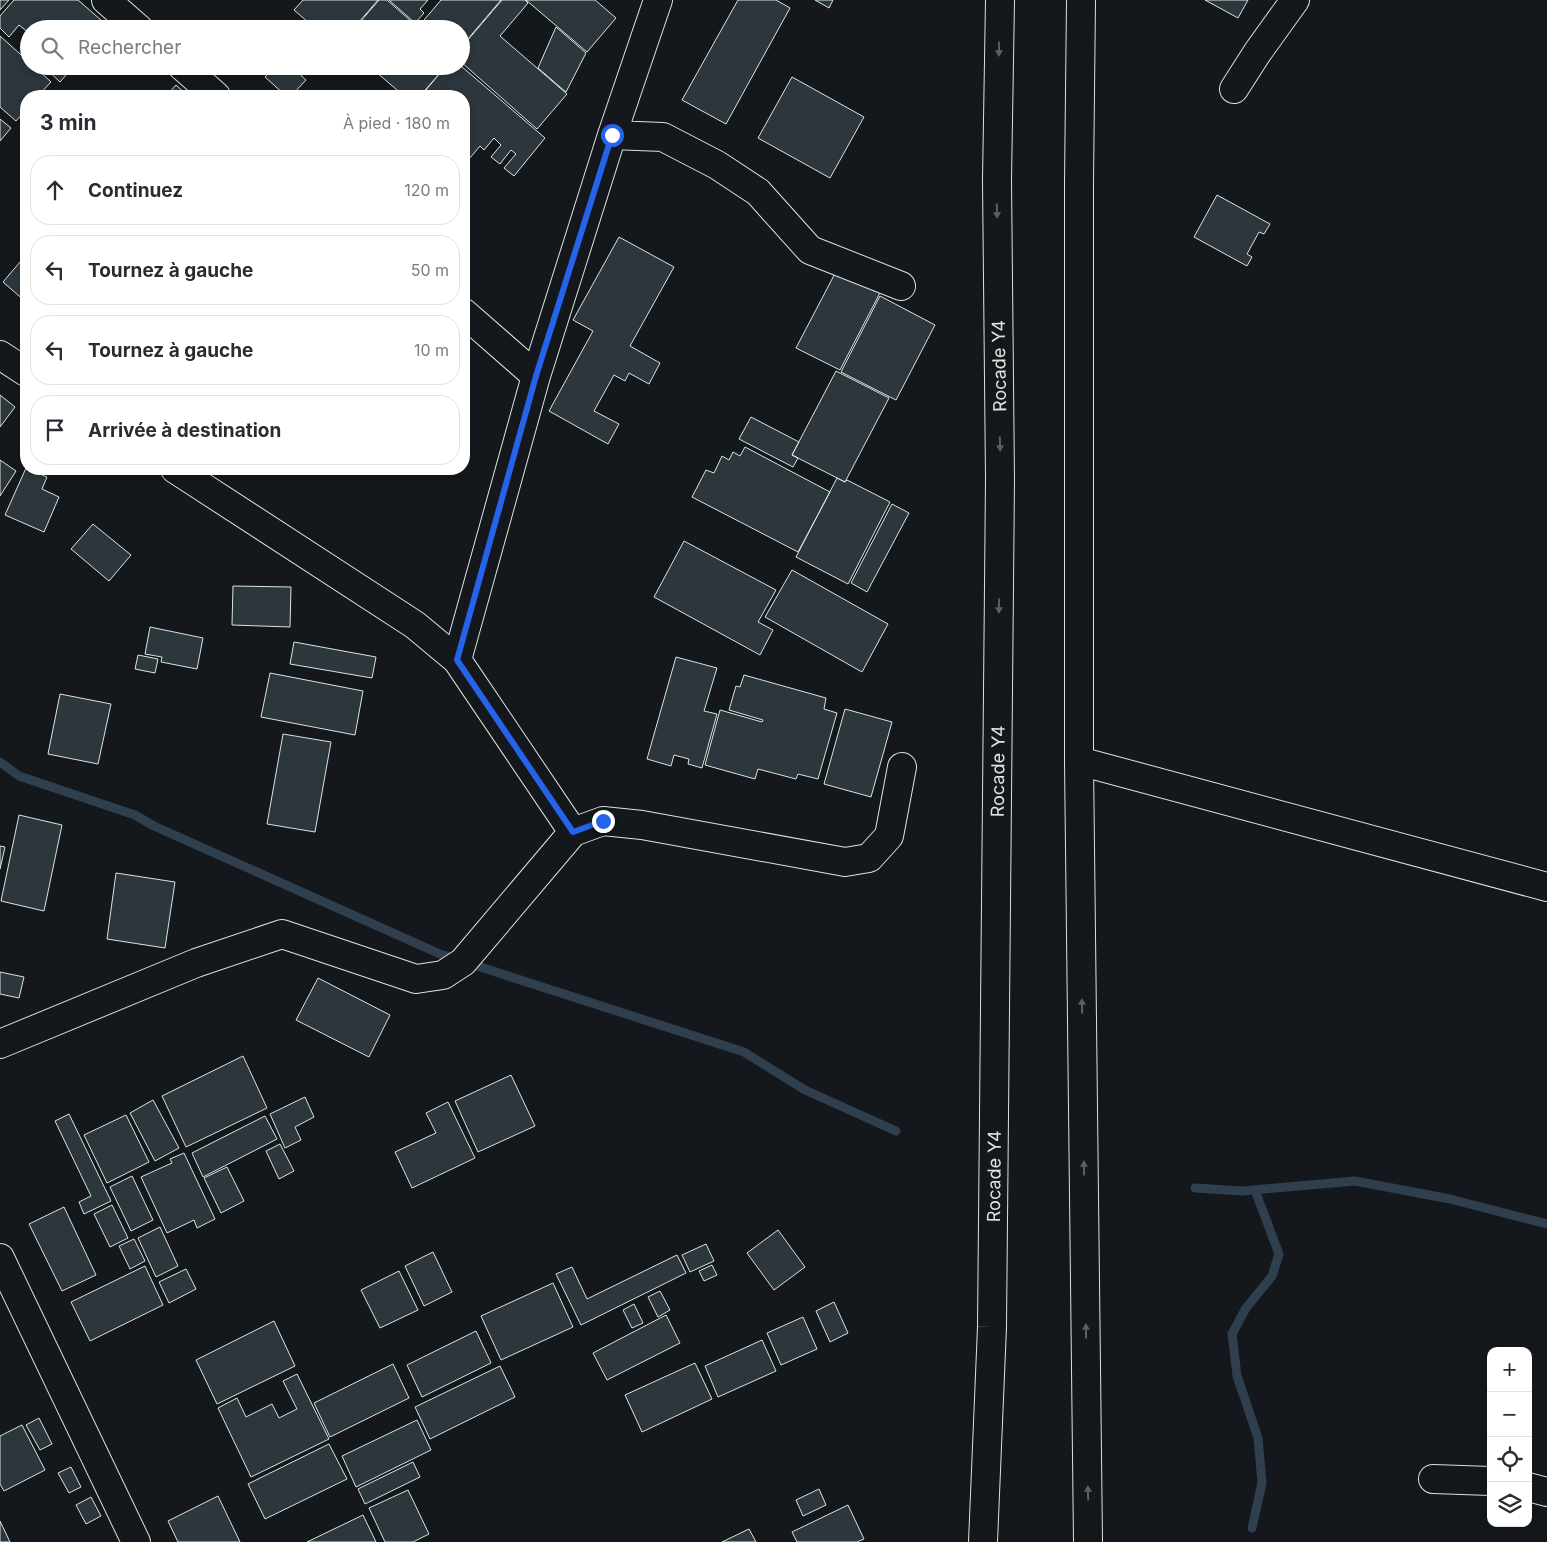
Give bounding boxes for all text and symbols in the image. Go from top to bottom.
search box [20,20,470,75]
icon: search [38,34,66,62]
text: Rechercher [78,36,181,59]
one-way arrow [995,41,1003,57]
text: 3 min [40,110,96,135]
text: À pied · 180 m [343,113,450,133]
route start [601,124,624,147]
icon: ahead [41,176,69,204]
text: Continuez [88,179,183,202]
text: 120 m [404,180,449,200]
one-way arrow [993,203,1001,219]
icon: left [41,256,69,284]
text: Tournez à gauche [88,259,253,282]
text: 50 m [411,260,449,280]
street label: Rocade Y4 [988,320,1010,412]
icon: left [41,336,69,364]
text: Tournez à gauche [88,339,253,362]
text: 10 m [414,340,449,360]
icon: arrive [41,416,69,444]
text: Arrivée à destination [88,419,281,442]
one-way arrow [996,436,1004,452]
one-way arrow [995,598,1003,614]
street label: Rocade Y4 [986,725,1008,817]
route end [592,810,615,833]
one-way arrow [1077,998,1085,1014]
street label: Rocade Y4 [982,1130,1004,1222]
one-way arrow [1079,1160,1087,1176]
one-way arrow [1082,1323,1090,1339]
map controls [1487,1347,1532,1527]
button: + [1487,1347,1532,1392]
button: − [1487,1392,1532,1437]
button: locate [1487,1437,1532,1482]
button: layers [1487,1482,1532,1527]
one-way arrow [1084,1485,1092,1501]

